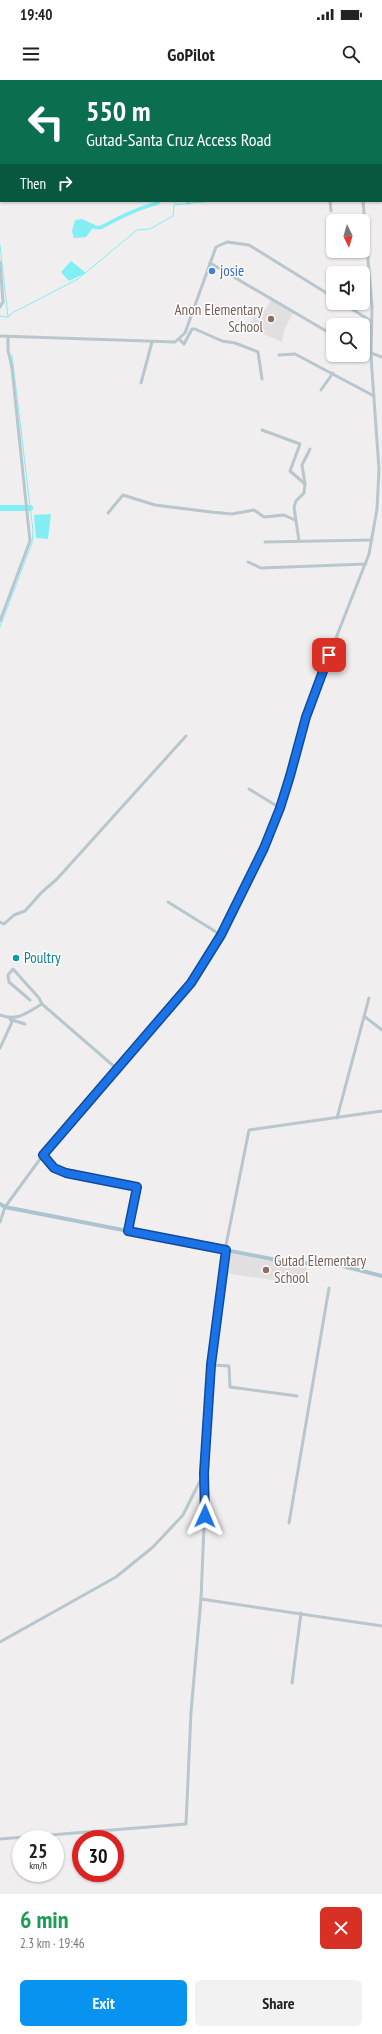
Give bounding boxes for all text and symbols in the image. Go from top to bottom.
text: 19:40 [20,5,52,24]
icon: menu [20,43,42,65]
text: GoPilot [167,43,215,66]
icon: search [340,43,362,65]
text: 550 m [86,92,150,129]
icon: left [20,96,72,148]
text: Gutad-Santa Cruz Access Road [86,128,271,151]
icon: right [54,172,76,194]
text: Then [20,174,46,193]
north arrow [326,214,370,258]
map controls [326,214,370,362]
place label: josie [220,261,244,280]
marker: josie [207,266,217,276]
button: sound [326,266,370,310]
place label: Anon Elementary School [175,300,263,336]
marker: Anon Elementary School [266,314,276,324]
button: search [326,318,370,362]
pin [312,638,346,672]
icon: arrive [318,644,340,666]
place label: Poultry [24,948,61,967]
marker: Poultry [11,953,21,963]
place label: Gutad Elementary School [274,1251,367,1287]
marker: Gutad Elementary School [261,1265,271,1275]
position arrow [184,1495,226,1537]
speed limit sign: 30 [72,1830,124,1882]
text: 25 [28,1838,48,1864]
text: km/h [29,1859,47,1872]
text: 6 min [20,1904,68,1935]
button: close [320,1907,362,1949]
text: 2.3 km · 19:46 [20,1935,85,1952]
button: Exit [20,1980,187,2026]
button: Share [195,1980,362,2026]

